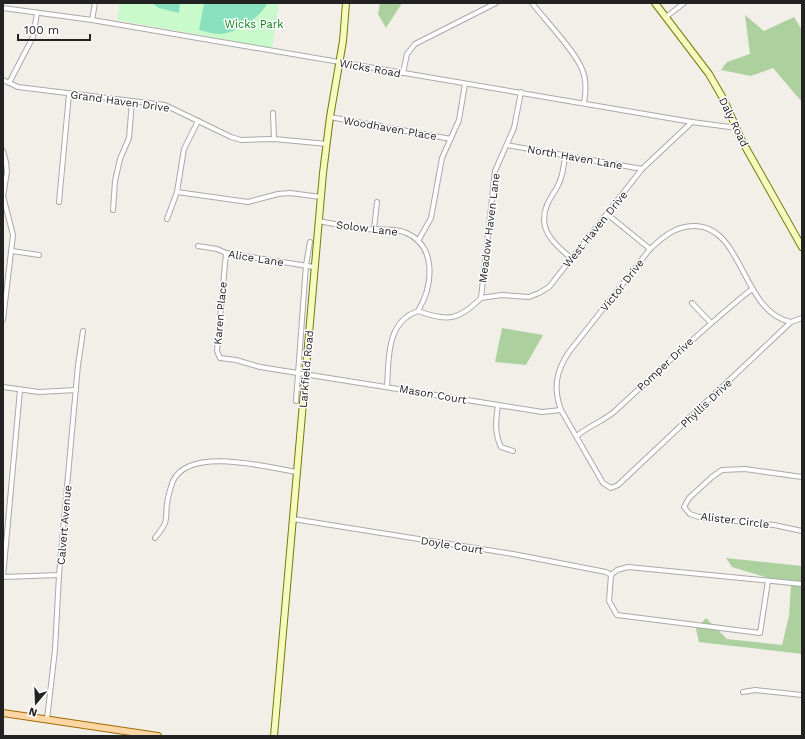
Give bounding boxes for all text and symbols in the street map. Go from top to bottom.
scale bar [18,16,90,42]
park label: Wicks Park [225,18,283,31]
text: 100 m [24,23,59,37]
street label: Wicks Road [338,57,402,80]
street label: Grand Haven Drive [70,88,170,115]
street label: Daly Road [716,95,751,149]
street label: Woodhaven Place [342,114,438,143]
street label: North Haven Lane [526,143,624,172]
street label: Meadow Haven Lane [476,172,503,284]
street label: West Haven Drive [561,188,630,270]
street label: Solow Lane [335,218,399,239]
street label: Alice Lane [227,248,284,269]
street label: Victor Drive [598,257,647,314]
street label: Karen Place [211,281,230,345]
street label: Larkfield Road [297,330,316,408]
street label: Pomper Drive [634,335,696,394]
street label: Phyllis Drive [678,376,735,430]
street label: Mason Court [398,382,468,407]
street label: Calvert Avenue [55,485,74,565]
street label: Alister Circle [700,510,770,531]
street label: Doyle Court [420,534,485,557]
north arrow [16,683,56,723]
text: N [27,705,39,719]

